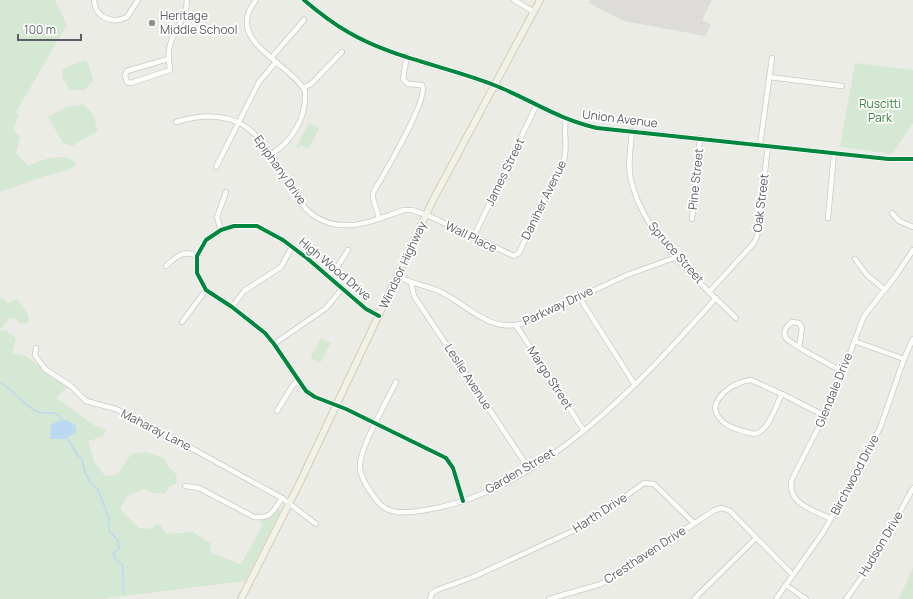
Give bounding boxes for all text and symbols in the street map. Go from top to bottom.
place label: Heritage Middle School [160,7,238,38]
scale bar [18,16,81,42]
marker: Heritage Middle School [147,18,157,28]
text: 100 m [24,21,56,38]
park label: Ruscitti Park [859,95,901,126]
street label: Union Avenue [581,105,659,132]
street label: Epiphany Drive [250,132,311,208]
street label: James Street [481,135,528,208]
street label: Pine Street [684,147,707,211]
street label: Daniher Avenue [517,157,570,242]
street label: Oak Street [748,172,773,233]
street label: Wall Place [443,217,500,256]
street label: Windsor Highway [375,218,431,311]
street label: Spruce Street [645,218,708,287]
street label: High Wood Drive [295,233,375,304]
street label: Parkway Drive [520,282,596,329]
street label: Leslie Avenue [441,340,496,413]
street label: Margo Street [523,343,577,413]
street label: Glendale Drive [811,350,856,430]
street label: Maharay Lane [118,405,194,455]
street label: Birchwood Drive [826,432,883,518]
street label: Garden Street [482,444,558,497]
street label: Harth Drive [569,489,630,536]
street label: Hudson Drive [854,508,907,580]
street label: Cresthaven Drive [600,522,689,588]

